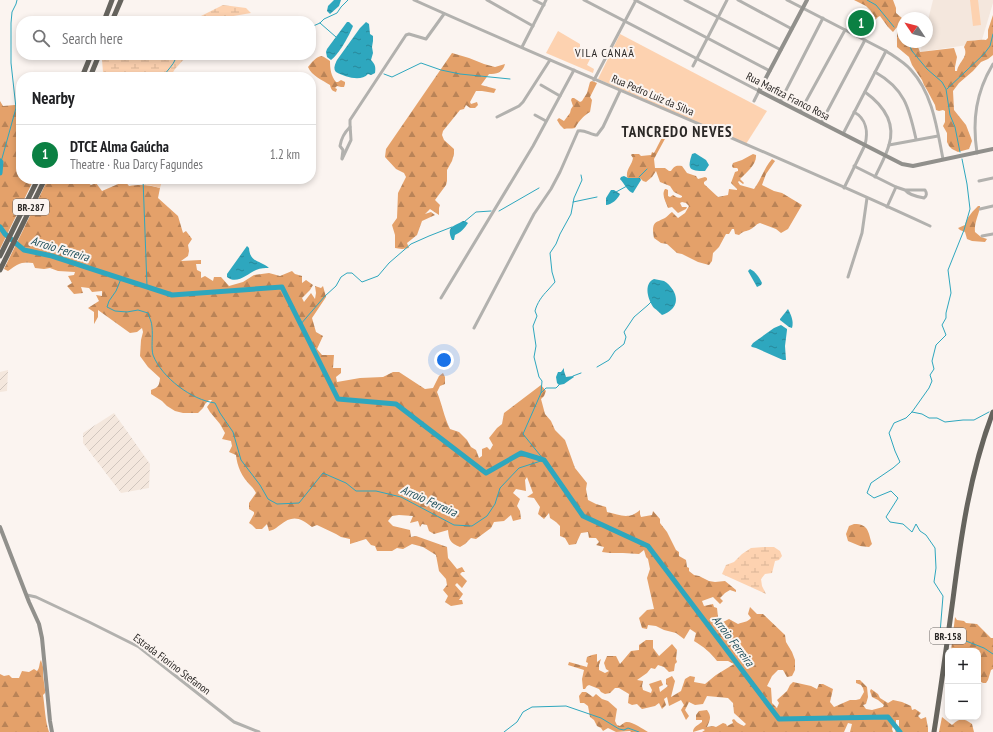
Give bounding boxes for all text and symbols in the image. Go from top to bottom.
pin: 1 [848,8,874,38]
north arrow [897,12,933,48]
search box [16,16,316,60]
icon: search [30,27,52,49]
text: Search here [62,29,123,48]
district label: VILA CANAÃ [574,45,635,60]
street label: Rua Marfiza Franco Rosa [744,69,832,123]
street label: Rua Pedro Luiz da Silva [610,71,696,119]
text: Nearby [32,87,75,109]
district label: TANCREDO NEVES [622,122,732,141]
text: DTCE Alma Gaúcha [70,137,169,156]
text: 1 [42,146,48,163]
text: 1.2 km [270,146,300,163]
text: Theatre · Rua Darcy Fagundes [70,156,203,173]
road number: BR-287 [13,199,49,215]
water label: Arroio Ferreira [29,233,92,265]
your location [434,350,454,370]
water label: Arroio Ferreira [399,482,461,520]
water label: Arroio Ferreira [709,612,758,670]
road number: BR-158 [930,628,966,644]
street label: Estrada Fiorino Stefanon [131,630,214,698]
map controls [945,648,981,720]
button: + [945,648,981,684]
button: − [945,684,981,720]

